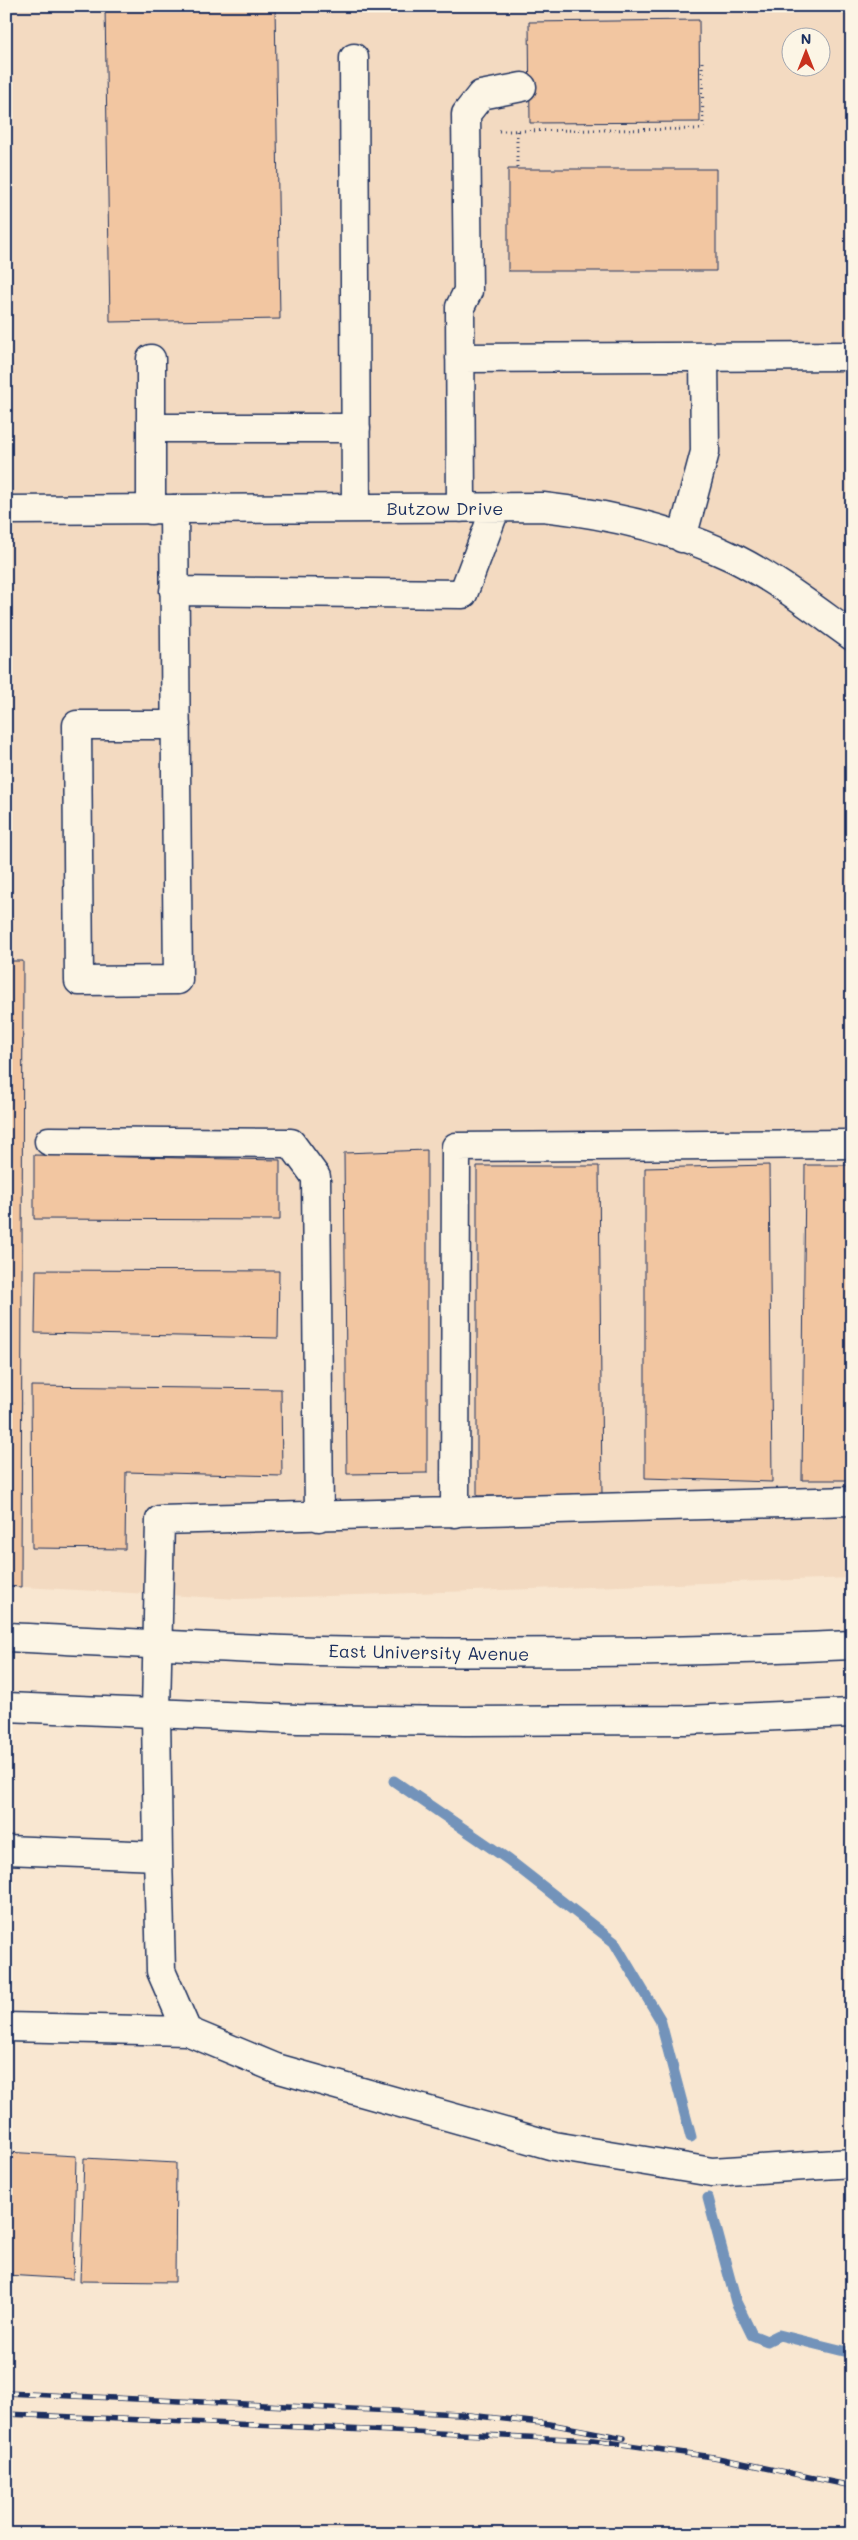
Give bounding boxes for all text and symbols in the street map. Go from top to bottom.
north arrow [780,28,830,78]
text: N [801,29,811,48]
street label: Butzow Drive [387,496,503,520]
street label: East University Avenue [328,1638,530,1666]

